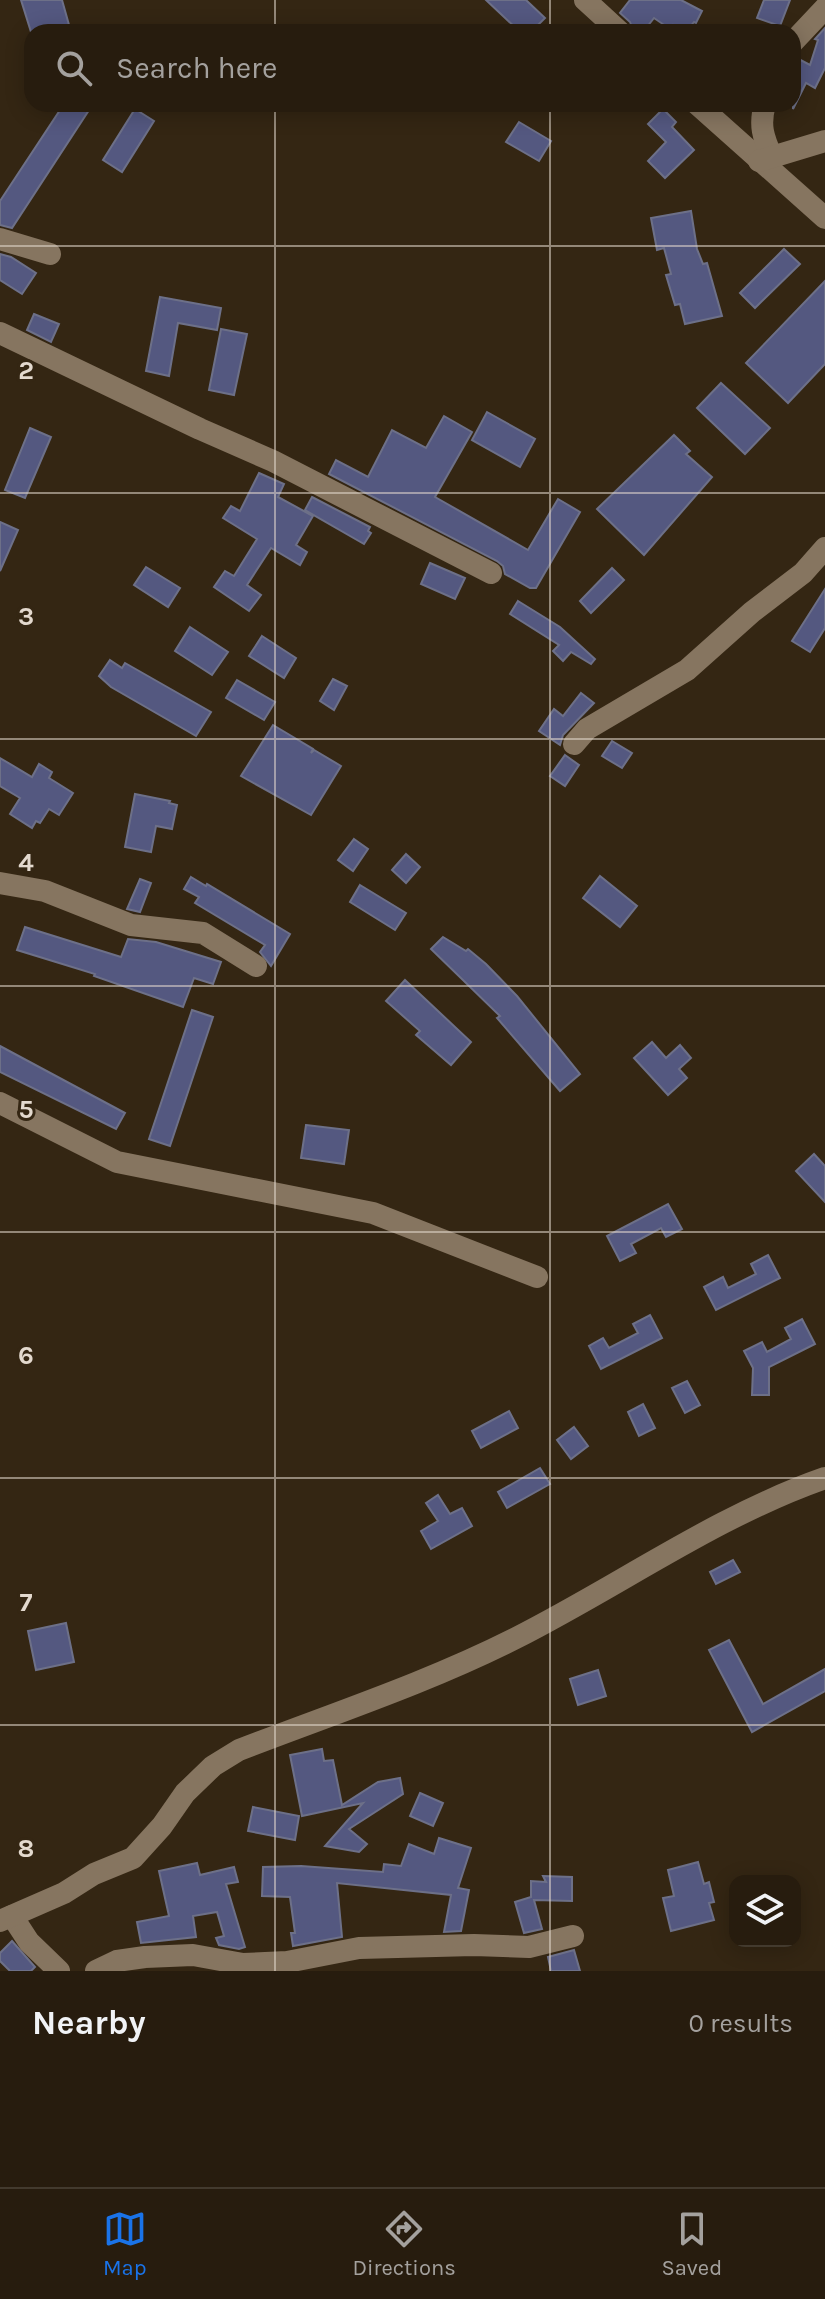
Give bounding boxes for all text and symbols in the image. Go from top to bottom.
search box [24,24,801,112]
icon: search [52,46,96,90]
text: Search here [116,50,277,86]
text: 2 [18,355,34,386]
text: 3 [18,601,34,632]
text: 4 [18,847,34,878]
text: 5 [18,1094,34,1125]
text: 6 [18,1340,34,1371]
text: 7 [20,1587,33,1618]
text: 8 [18,1833,34,1864]
map controls [729,1875,801,1947]
button: layers [729,1875,801,1947]
text: Nearby [32,2003,146,2043]
text: 0 results [689,2008,793,2039]
tab: Map [103,2207,147,2281]
tab: Directions [352,2207,456,2281]
tab: Saved [661,2207,722,2281]

